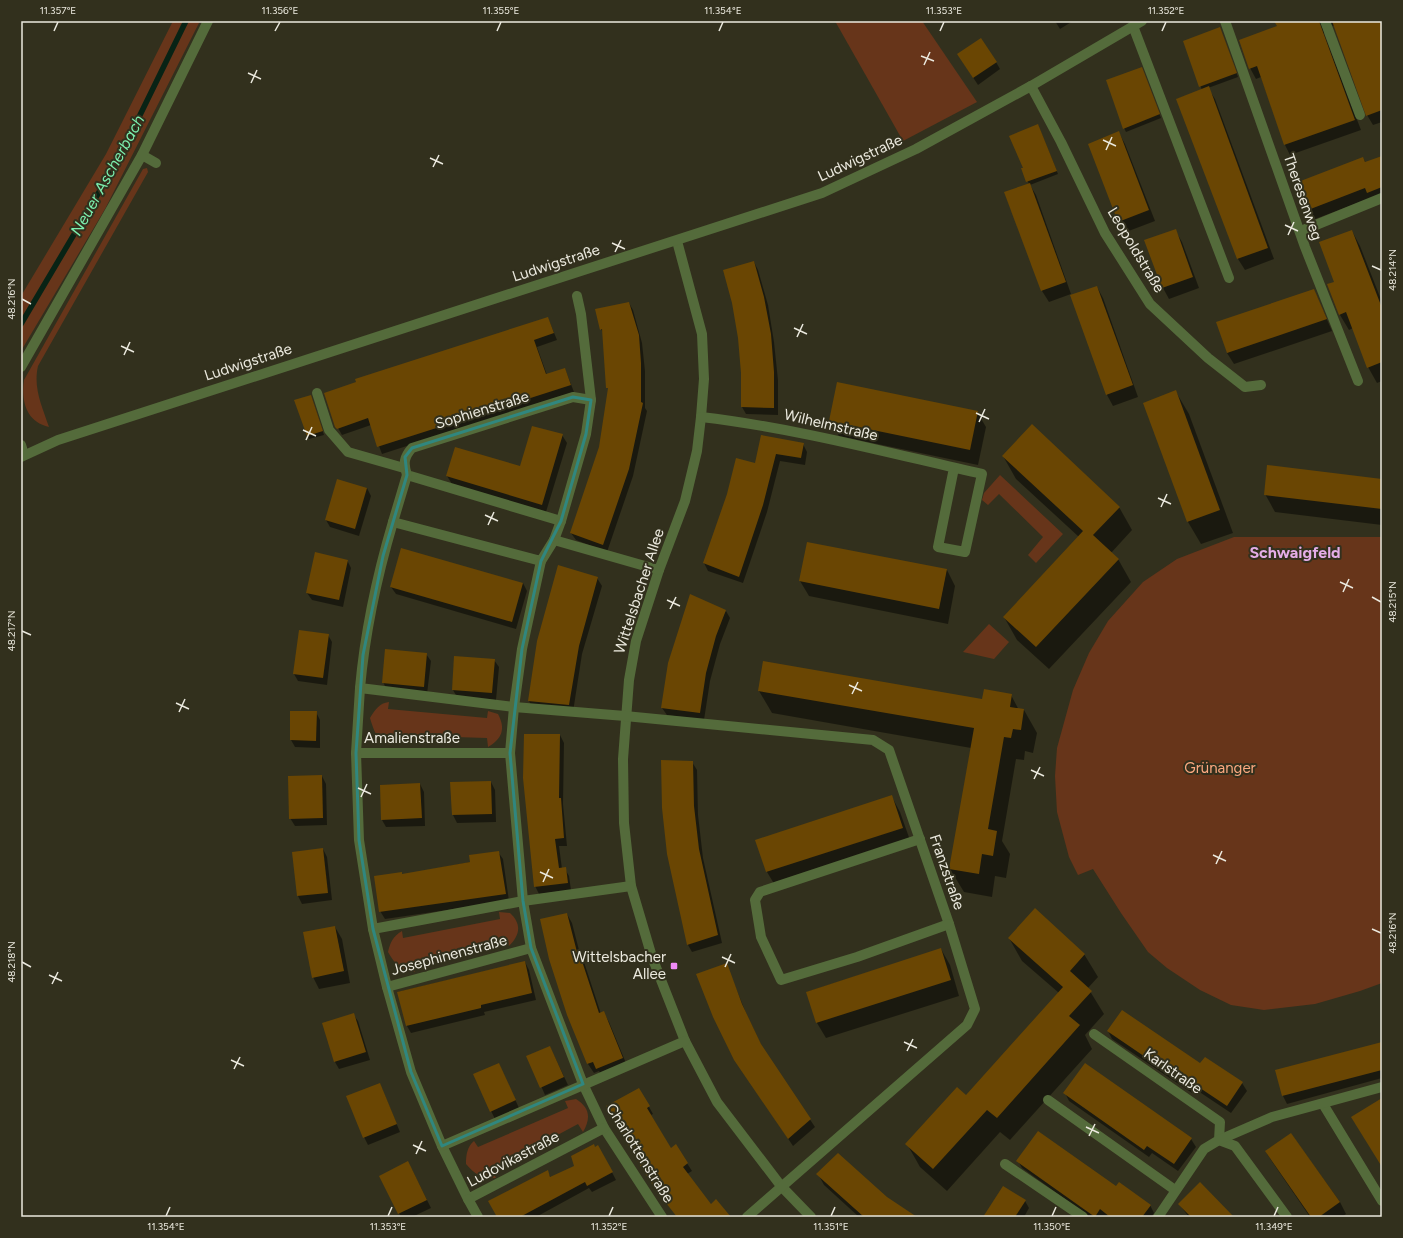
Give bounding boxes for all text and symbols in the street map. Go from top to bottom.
text: 11.357°E [40,4,76,17]
text: 11.356°E [262,4,298,17]
text: 11.355°E [483,4,520,17]
text: 11.354°E [704,4,742,17]
text: 11.353°E [926,4,962,17]
text: 11.352°E [1148,4,1184,17]
water label: Neuer Ascherbach [66,112,148,239]
street label: Ludwigstraße [815,131,905,185]
street label: Theresenweg [1280,151,1326,243]
street label: Leopoldstraße [1103,204,1169,296]
street label: Ludwigstraße [510,240,602,286]
text: 48.214°N [1386,249,1399,291]
text: 48.216°N [5,278,18,320]
street label: Ludwigstraße [202,339,294,385]
street label: Sophienstraße [433,387,531,433]
street label: Wilhelmstraße [782,405,880,445]
street label: Wittelsbacher Allee [610,526,668,656]
district label: Schwaigfeld [1249,543,1341,562]
text: 48.215°N [1386,581,1399,623]
text: 48.217°N [5,611,18,651]
street label: Amalienstraße [364,729,460,747]
park label: Grünanger [1184,759,1256,777]
street label: Franzstraße [926,832,968,912]
text: 48.216°N [1386,912,1399,954]
street label: Josephinenstraße [389,931,509,979]
text: 48.218°N [5,941,18,983]
place label: Wittelsbacher Allee [572,948,666,983]
marker: Wittelsbacher Allee [669,961,679,971]
street label: Karlstraße [1140,1044,1206,1098]
street label: Charlottenstraße [602,1100,678,1206]
street label: Ludovikastraße [464,1127,562,1191]
text: 11.354°E [147,1220,185,1233]
text: 11.353°E [370,1220,406,1233]
text: 11.352°E [591,1220,627,1233]
text: 11.351°E [813,1220,849,1233]
text: 11.350°E [1033,1220,1071,1233]
text: 11.349°E [1255,1220,1293,1233]

